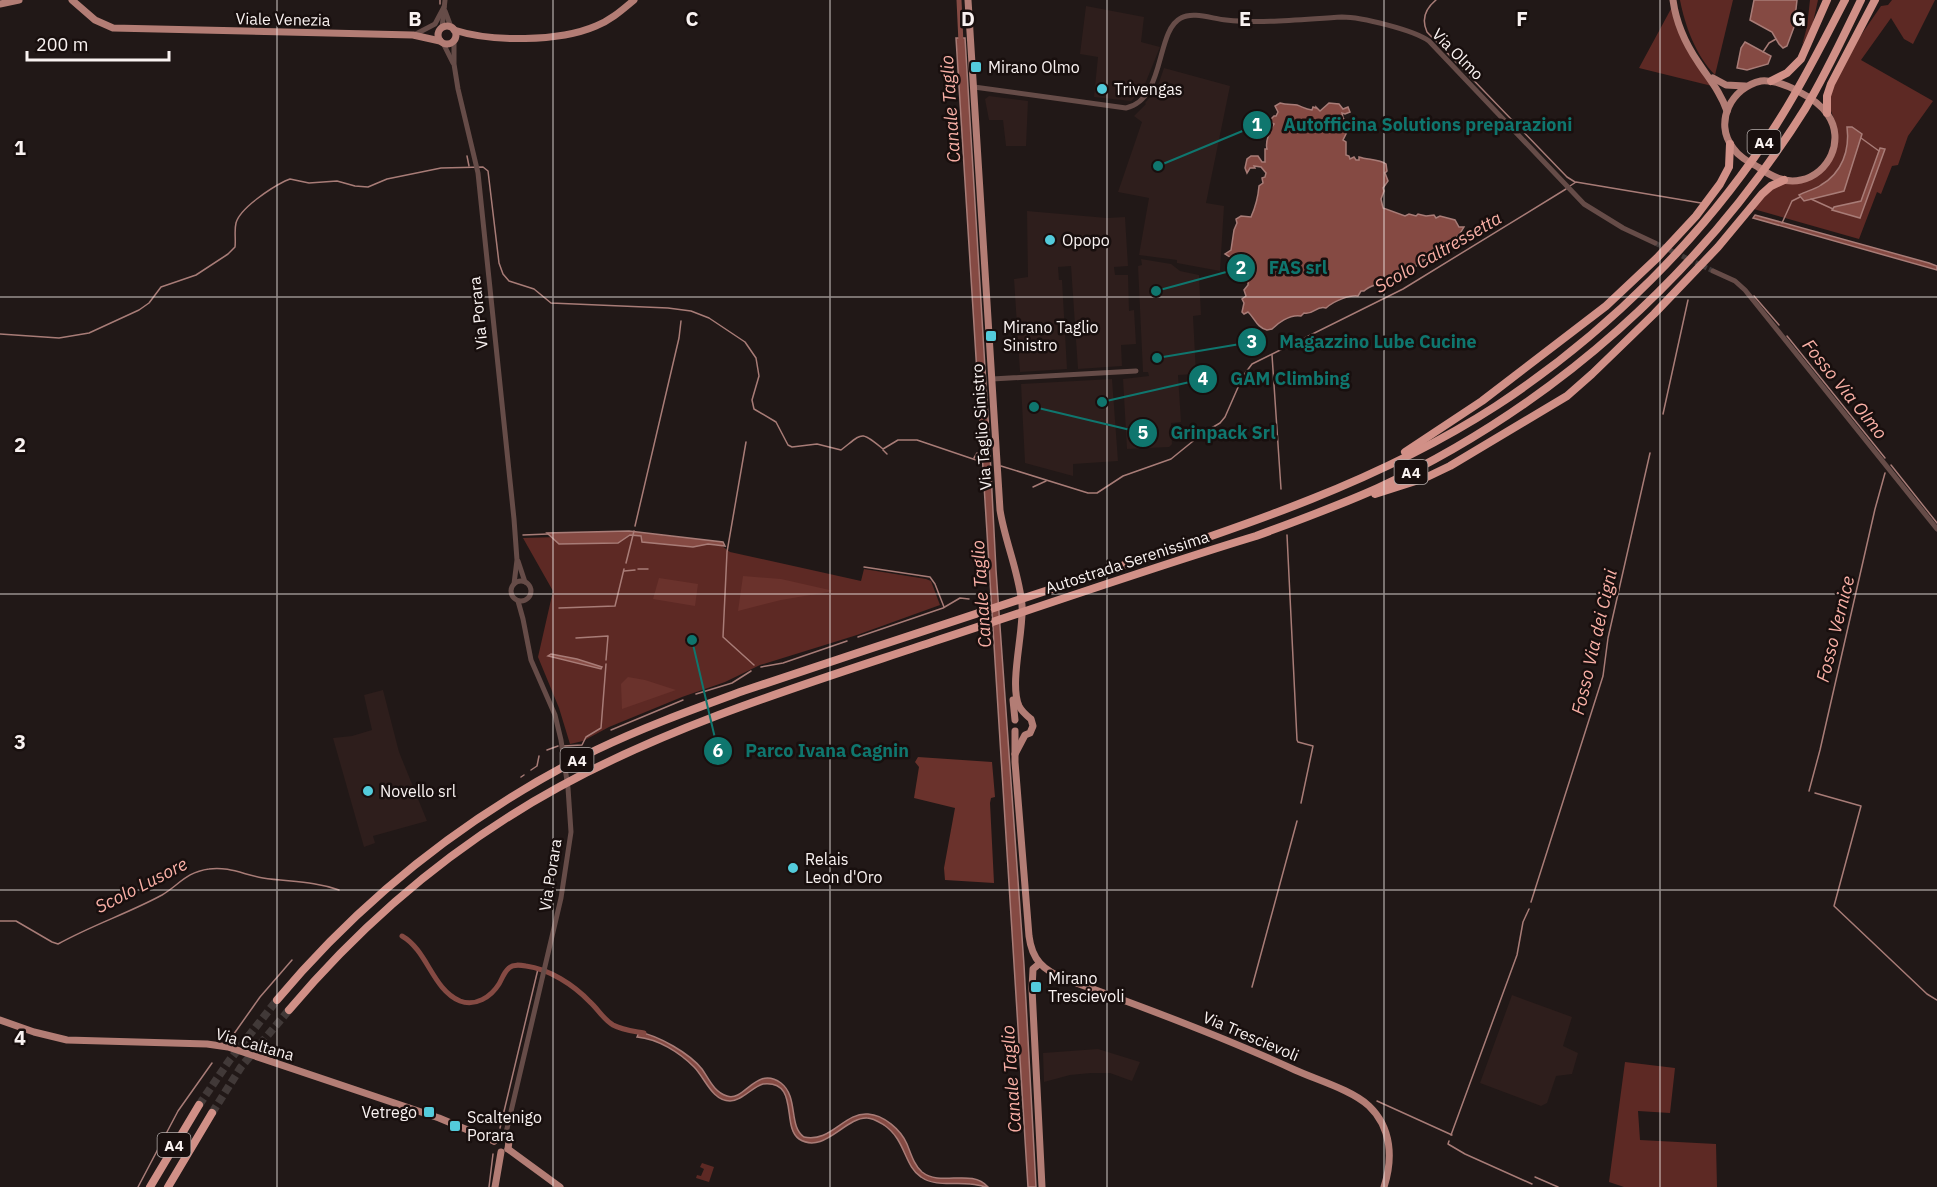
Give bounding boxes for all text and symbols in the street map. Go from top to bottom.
text: B [408,5,422,32]
text: C [685,5,699,32]
text: D [961,5,975,32]
text: E [1239,5,1251,32]
text: F [1516,5,1528,32]
text: G [1792,5,1806,32]
street label: Viale Venezia [235,8,331,30]
scale bar [27,24,170,62]
street label: Via Olmo [1428,24,1488,84]
text: 200 m [36,33,88,56]
water label: Canale Taglio [935,54,965,164]
place label: Mirano Olmo [988,57,1080,77]
marker: Mirano Olmo [969,60,983,74]
place label: Trivengas [1114,79,1183,99]
marker: Trivengas [1095,82,1109,96]
callout: Autofficina Solutions preparazioni [1242,107,1585,143]
text: 1 [1252,113,1263,136]
text: Autofficina Solutions preparazioni [1284,113,1572,136]
road number: A4 [1748,130,1780,154]
text: 1 [14,134,26,161]
water label: Scolo Caltressetta [1370,206,1506,298]
place label: Opopo [1062,230,1110,250]
marker: Opopo [1043,233,1057,247]
callout: FAS srl [1226,250,1339,286]
text: 2 [1236,256,1246,279]
text: FAS srl [1269,256,1328,279]
street label: Via Porara [464,275,492,350]
place label: Mirano Taglio Sinistro [1003,317,1099,355]
callout: Magazzino Lube Cucine [1237,324,1488,360]
marker: Mirano Taglio Sinistro [984,329,998,343]
text: 3 [1247,330,1257,353]
text: Magazzino Lube Cucine [1279,330,1477,353]
water label: Fosso Via Olmo [1798,334,1893,444]
callout: GAM Climbing [1188,361,1362,397]
street label: Via Taglio Sinistro [967,363,995,491]
text: 4 [1198,367,1209,390]
text: GAM Climbing [1230,367,1350,390]
callout: Grinpack Srl [1128,415,1287,451]
text: 5 [1138,421,1149,444]
text: Grinpack Srl [1170,421,1276,444]
text: 2 [14,431,26,458]
road number: A4 [1394,460,1428,484]
street label: Autostrada Serenissima [1043,526,1212,598]
water label: Canale Taglio [966,539,996,649]
water label: Fosso Via dei Cigni [1566,567,1622,717]
water label: Fosso Vernice [1811,573,1859,685]
text: 3 [14,728,26,755]
callout: Parco Ivana Cagnin [703,733,920,769]
text: 6 [713,739,724,762]
text: Parco Ivana Cagnin [745,739,909,762]
road number: A4 [560,748,594,772]
place label: Novello srl [380,781,456,801]
marker: Novello srl [361,784,375,798]
street label: Via Porara [534,837,566,913]
place label: Relais Leon d'Oro [805,849,883,887]
water label: Scolo Lusore [91,852,191,918]
marker: Relais Leon d'Oro [786,861,800,875]
place label: Mirano Trescievoli [1048,968,1125,1006]
marker: Mirano Trescievoli [1029,980,1043,994]
street label: Via Trescievoli [1200,1007,1302,1065]
street label: Via Caltana [214,1023,297,1065]
text: 4 [14,1024,26,1051]
water label: Canale Taglio [996,1024,1026,1134]
place label: Vetrego [361,1102,417,1122]
marker: Vetrego [422,1105,436,1119]
place label: Scaltenigo Porara [467,1107,542,1145]
marker: Scaltenigo Porara [448,1119,462,1133]
road number: A4 [158,1133,190,1157]

